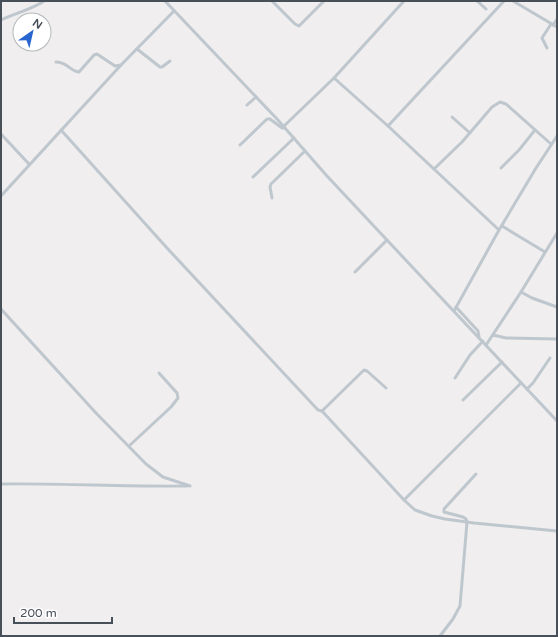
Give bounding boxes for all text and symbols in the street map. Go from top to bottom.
north arrow [12,12,52,52]
text: N [30,16,45,32]
scale bar [14,599,112,625]
text: 200 m [20,606,57,620]

